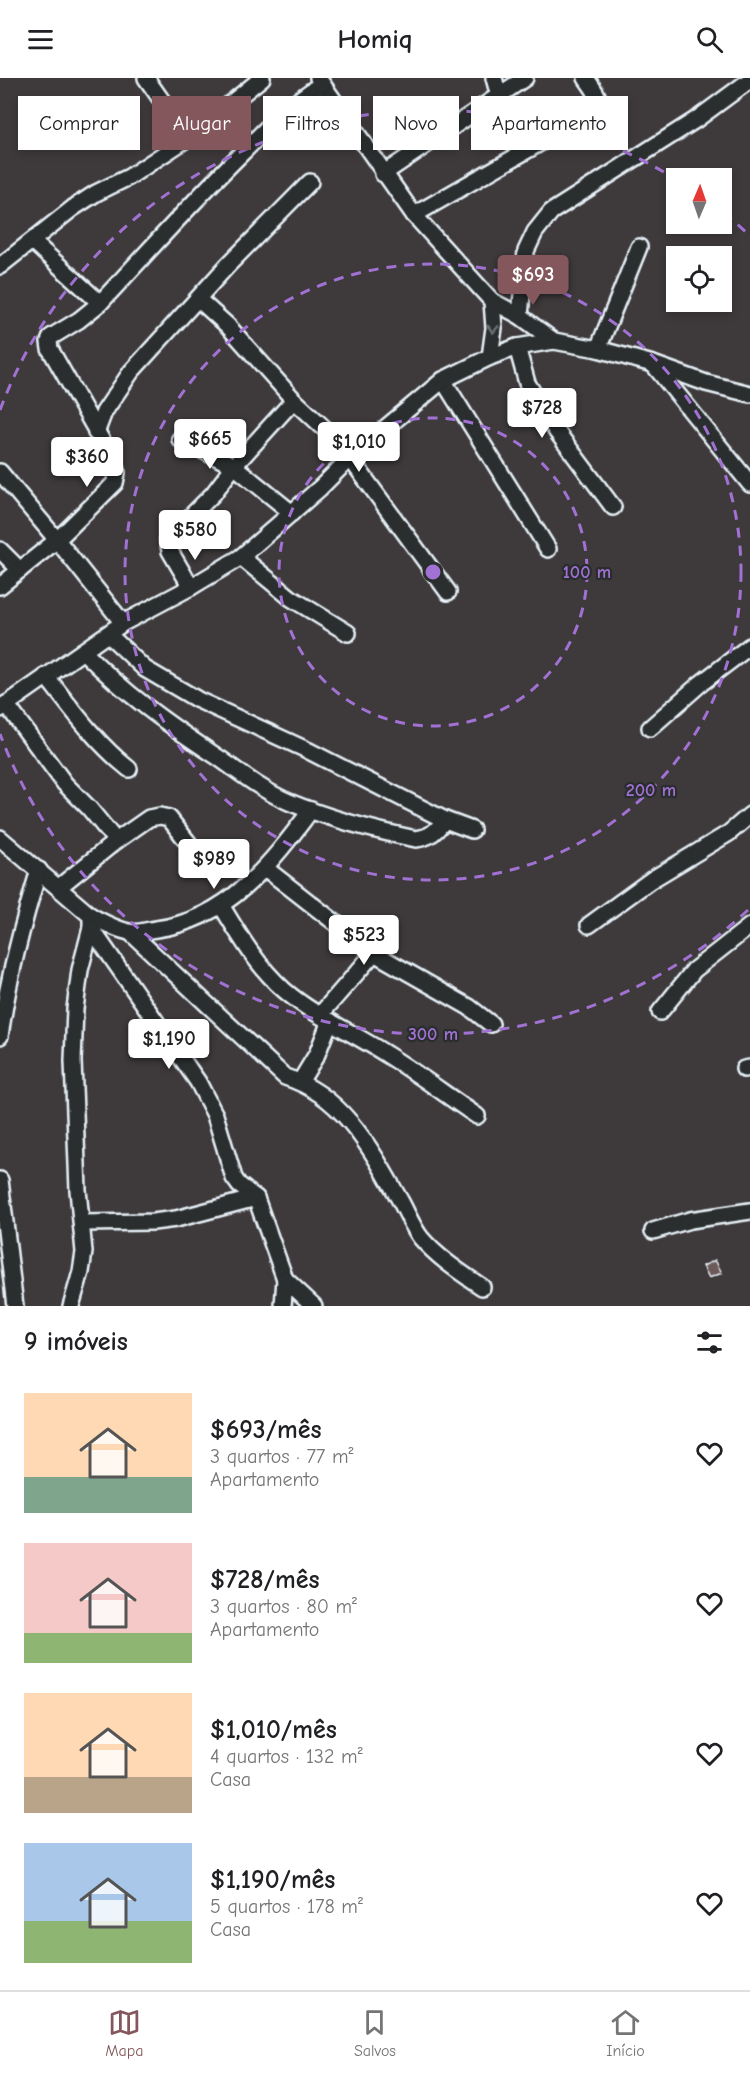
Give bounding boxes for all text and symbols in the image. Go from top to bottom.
icon: menu [24,23,57,56]
icon: search [693,23,726,56]
text: Homiq [337,24,413,55]
chip: Comprar [18,96,140,150]
chip: Alugar [152,96,251,150]
chip: Filtros [263,96,361,150]
chip: Novo [373,96,459,150]
chip: Apartamento [471,96,628,150]
north arrow [666,168,732,234]
map controls [666,168,732,312]
button: locate [666,246,732,312]
pin: $693 [497,255,569,306]
text: $693 [512,263,554,286]
one-way arrow [487,324,500,333]
pin: $728 [506,388,578,439]
text: $728 [521,396,563,419]
pin: $665 [174,419,246,470]
pin: $1,010 [310,422,408,473]
text: $665 [188,427,232,450]
text: $1,010 [332,430,386,453]
pin: $360 [51,437,123,488]
text: $360 [65,445,109,468]
pin: $580 [159,510,231,561]
text: $580 [173,518,217,541]
centre of rings [423,562,443,582]
text: 100 m [563,562,611,583]
text: 200 m [626,780,676,801]
pin: $989 [178,839,250,890]
text: $989 [192,847,236,870]
pin: $523 [328,915,400,966]
text: $523 [343,923,385,946]
pin: $1,190 [120,1019,218,1070]
text: 300 m [408,1024,458,1045]
text: $1,190 [142,1027,196,1050]
icon: filters [693,1326,726,1359]
text: 9 imóveis [24,1327,128,1357]
text: $693/mês [210,1415,322,1445]
icon: home [72,1417,144,1489]
icon: heart [693,1437,726,1470]
text: 3 quartos · 77 m² [210,1445,354,1468]
text: Apartamento [210,1468,319,1491]
text: $728/mês [210,1565,320,1595]
icon: home [72,1567,144,1639]
icon: heart [693,1587,726,1620]
text: 3 quartos · 80 m² [210,1595,357,1618]
text: Apartamento [210,1618,319,1641]
text: $1,010/mês [210,1715,337,1745]
icon: home [72,1717,144,1789]
icon: heart [693,1737,726,1770]
text: 4 quartos · 132 m² [210,1745,363,1768]
text: Casa [210,1768,251,1791]
text: $1,190/mês [210,1865,335,1895]
icon: home [72,1867,144,1939]
icon: heart [693,1887,726,1920]
text: 5 quartos · 178 m² [210,1895,363,1918]
text: Casa [210,1918,251,1941]
tab: Mapa [105,2006,144,2060]
tab: Salvos [354,2006,396,2060]
tab: Início [606,2006,645,2060]

